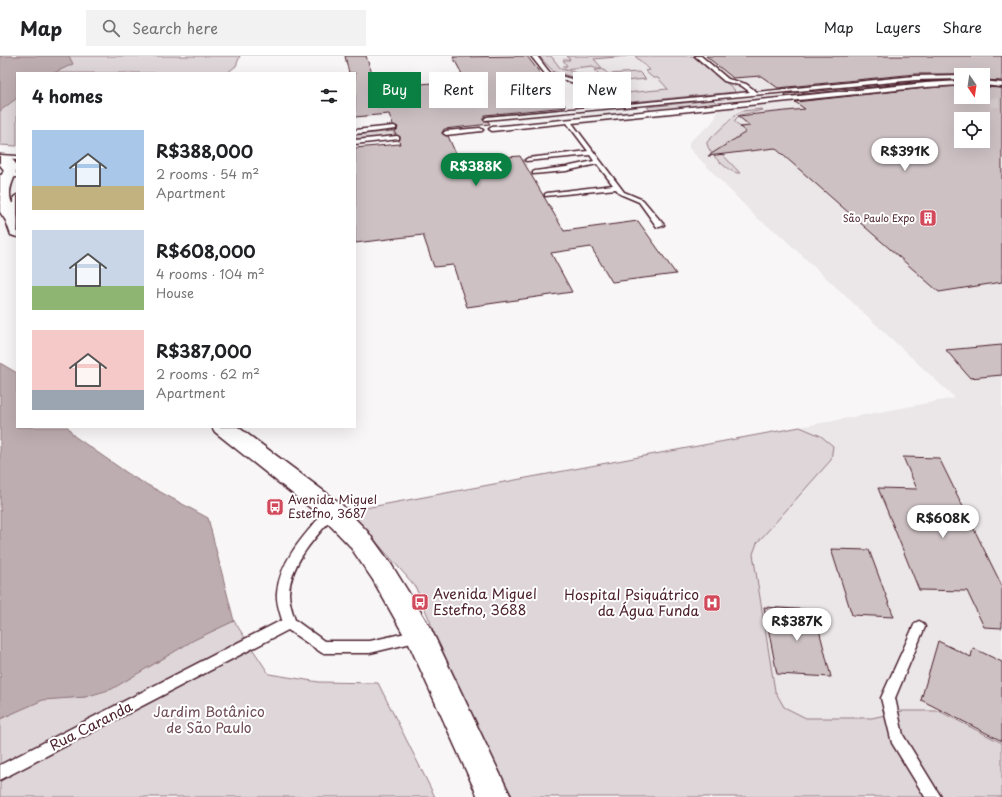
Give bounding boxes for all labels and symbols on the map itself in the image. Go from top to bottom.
north arrow [954,68,990,104]
pin: R$391K [872,138,938,172]
pin: R$388K [443,153,509,187]
building icon: São Paulo Expo [918,208,938,228]
place label: São Paulo Expo [843,210,915,225]
place label: Avenida Miguel Estefno, 3687 [288,490,377,522]
bus stop icon: Avenida Miguel Estefno, 3687 [265,497,285,517]
pin: R$608K [910,505,976,539]
place label: Avenida Miguel Estefno, 3688 [433,583,537,620]
place label: Hospital Psiquátrico da Água Funda [564,584,699,621]
bus stop icon: Avenida Miguel Estefno, 3688 [410,592,430,612]
hospital icon: Hospital Psiquátrico da Água Funda [702,593,722,613]
pin: R$387K [764,608,830,642]
street label: Rua Caranda [46,695,136,755]
park label: Jardim Botânico de São Paulo [153,701,265,738]

